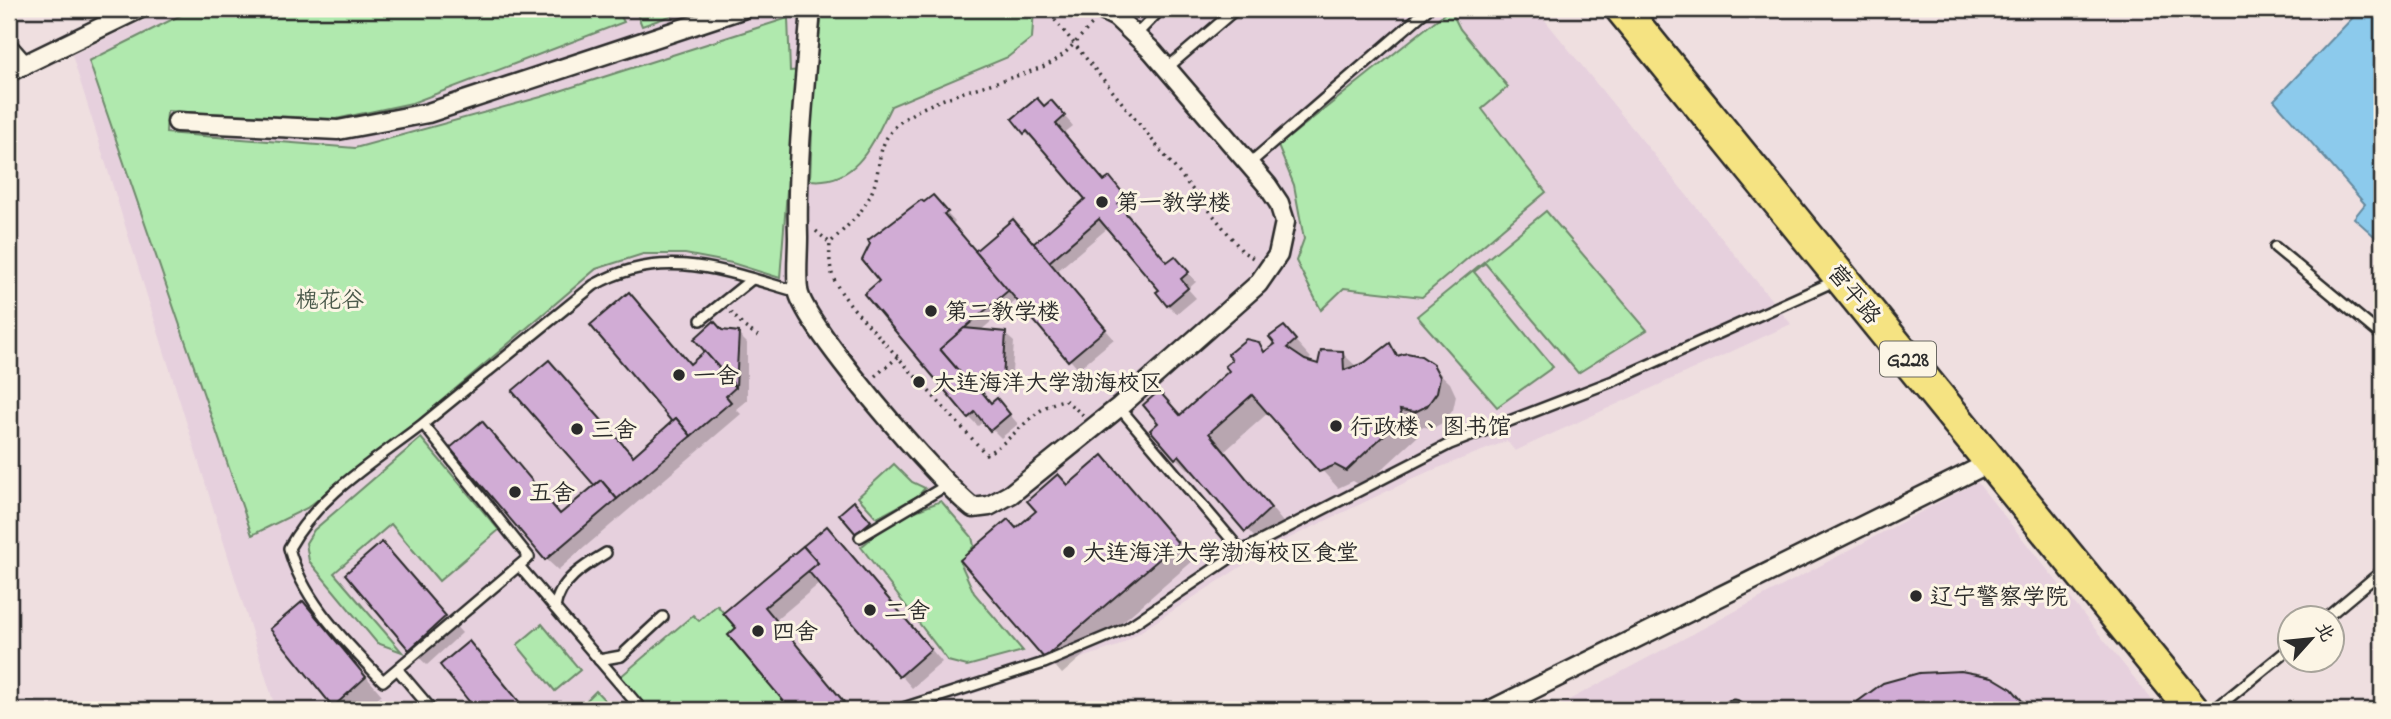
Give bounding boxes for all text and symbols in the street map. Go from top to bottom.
place label: 第一教学楼 [1116,188,1231,221]
marker: 第一教学楼 [1094,194,1110,210]
street label: 营平路 [1819,258,1888,333]
park label: 槐花谷 [296,285,365,318]
place label: 第二教学楼 [945,297,1060,330]
marker: 第二教学楼 [923,303,939,319]
road number: G228 [1880,342,1936,376]
place label: 一舍 [693,361,739,394]
marker: 一舍 [671,367,687,383]
place label: 大连海洋大学渤海校区 [933,368,1163,401]
marker: 大连海洋大学渤海校区 [911,374,927,390]
place label: 行政楼、图书馆 [1350,412,1511,445]
place label: 三舍 [591,415,637,448]
marker: 行政楼、图书馆 [1328,418,1344,434]
marker: 三舍 [569,421,585,437]
place label: 五舍 [529,478,575,511]
marker: 五舍 [507,484,523,500]
place label: 大连海洋大学渤海校区食堂 [1083,538,1359,571]
marker: 大连海洋大学渤海校区食堂 [1061,544,1077,560]
place label: 辽宁警察学院 [1930,582,2068,615]
marker: 辽宁警察学院 [1908,588,1924,604]
place label: 二舍 [884,596,930,629]
marker: 二舍 [862,602,878,618]
north arrow [2276,604,2346,674]
place label: 四舍 [772,617,818,650]
text: 北 [2308,618,2340,647]
marker: 四舍 [750,623,766,639]

